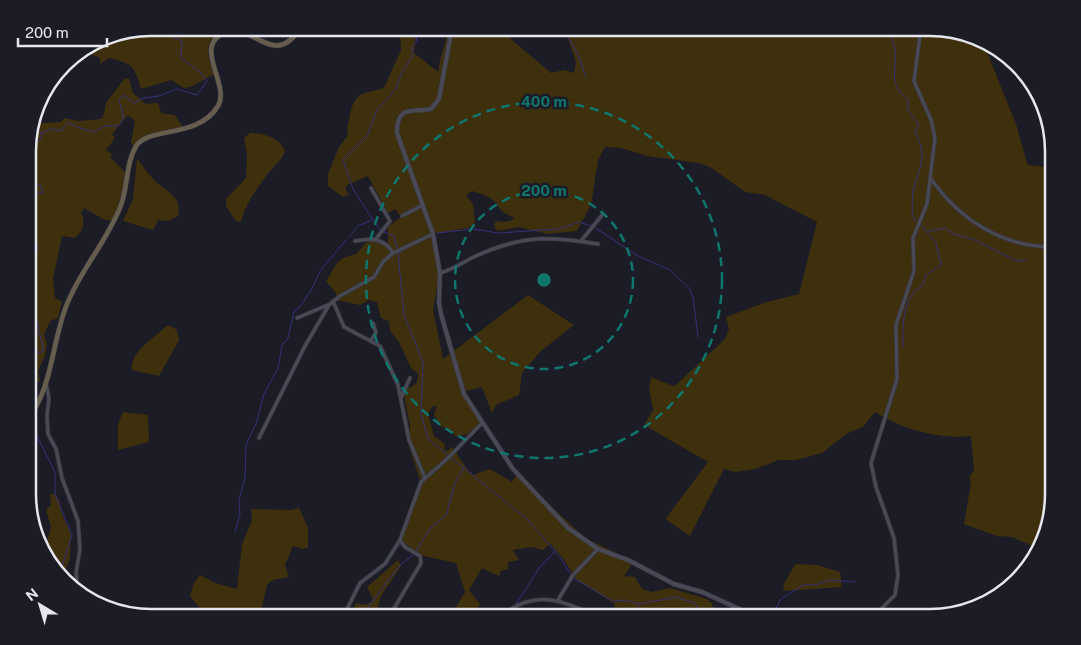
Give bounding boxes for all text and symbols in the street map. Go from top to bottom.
scale bar [18,15,106,47]
text: 200 m [25,24,69,41]
text: 400 m [521,93,567,110]
text: 200 m [521,182,567,199]
centre of rings [535,271,553,289]
north arrow [15,580,65,630]
text: N [23,585,41,604]

